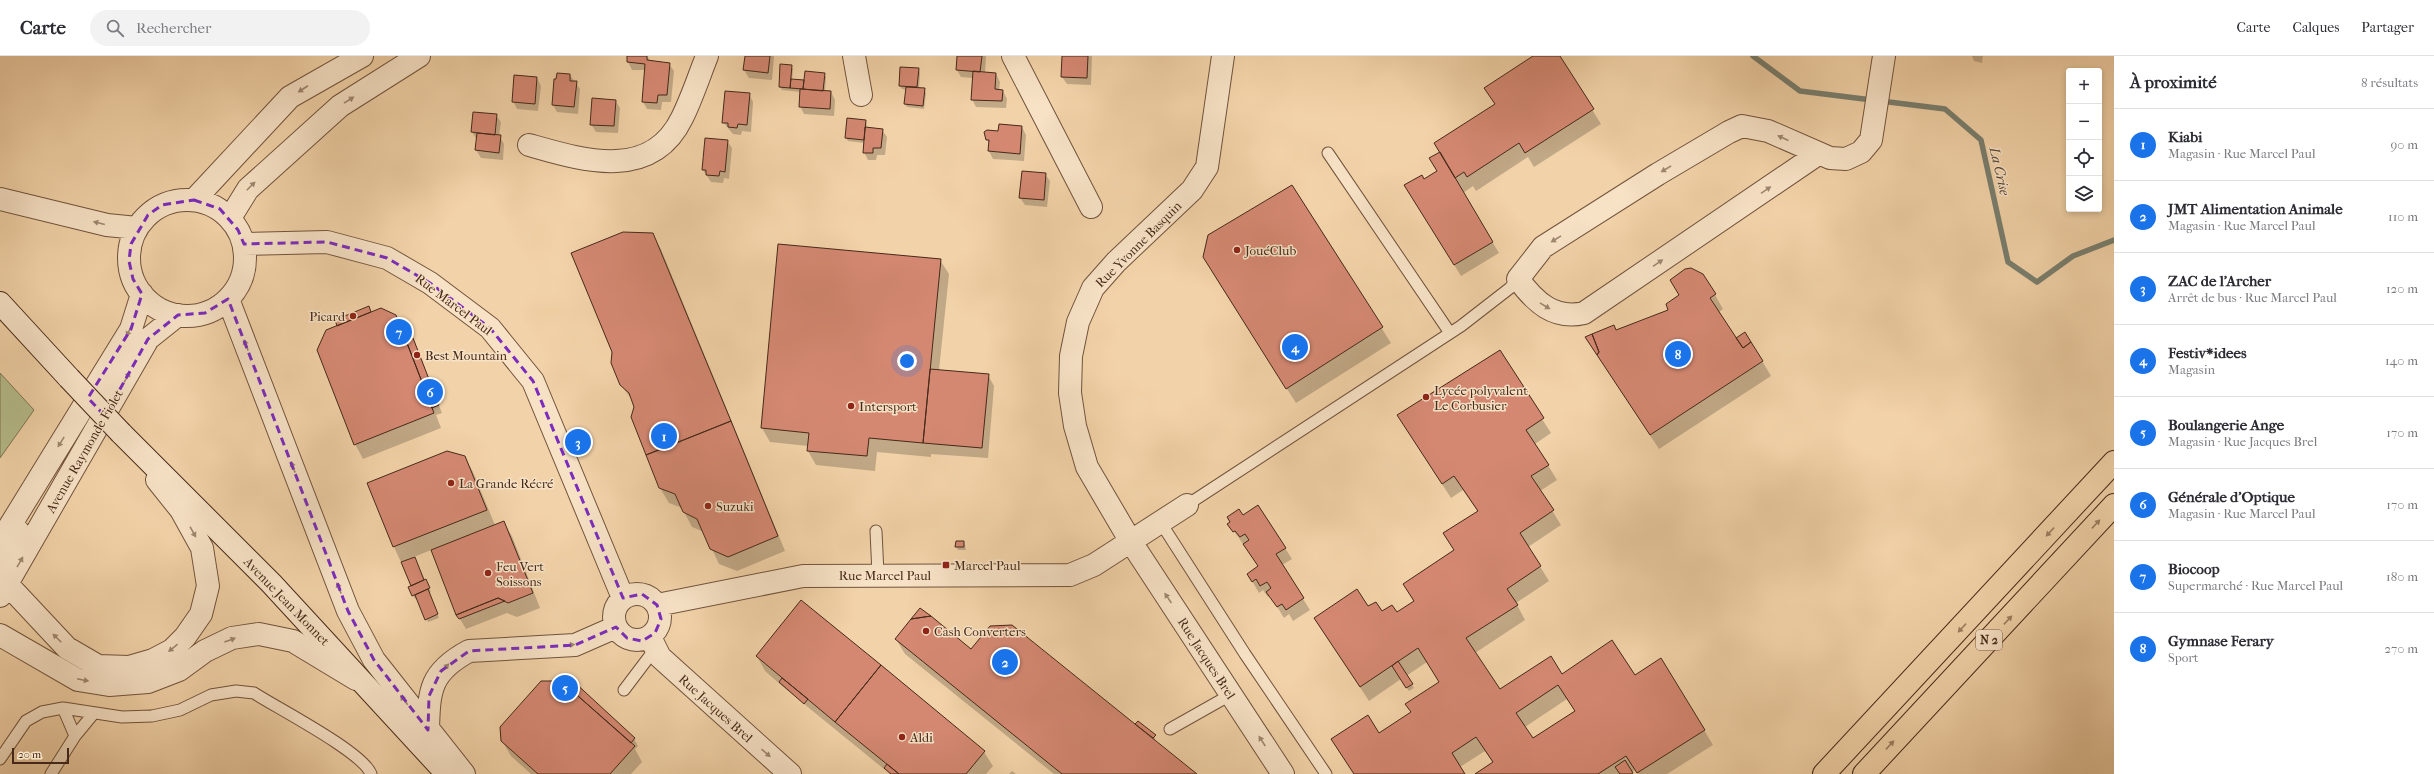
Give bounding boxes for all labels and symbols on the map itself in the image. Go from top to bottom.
one-way arrow [298,85,308,93]
one-way arrow [343,97,355,104]
one-way arrow [1777,135,1789,141]
water label: La Crise [1985,144,2013,197]
one-way arrow [1661,165,1671,173]
one-way arrow [246,181,256,191]
one-way arrow [1760,186,1771,194]
street label: Rue Yvonne Basquin [1092,198,1185,290]
one-way arrow [92,220,105,226]
one-way arrow [1551,235,1562,242]
place label: JouéClub [1244,243,1296,258]
marker: JouéClub [1232,245,1242,255]
one-way arrow [1653,259,1663,267]
street label: Rue Marcel Paul [412,271,495,338]
one-way arrow [1539,303,1551,310]
place label: Picard [309,309,346,324]
marker: Picard [348,311,358,321]
pin: 7 [386,317,412,347]
one-way arrow [126,325,132,337]
pin: 4 [1282,332,1308,362]
one-way arrow [243,339,249,351]
pin: 8 [1665,339,1691,369]
place label: Best Mountain [425,348,508,363]
marker: Best Mountain [412,350,422,360]
your location [897,351,917,371]
one-way arrow [124,371,131,383]
pin: 6 [417,377,443,407]
place label: Lycée polyvalent Le Corbusier [1434,383,1528,413]
street label: Avenue Raymonde Fiolet [42,387,126,516]
marker: Lycée polyvalent Le Corbusier [1421,392,1431,402]
place label: Intersport [859,399,917,414]
marker: Intersport [846,401,856,411]
pin: 1 [651,421,677,451]
pin: 3 [565,427,591,457]
one-way arrow [57,437,65,447]
one-way arrow [289,460,295,472]
place label: La Grande Récré [459,476,554,491]
marker: La Grande Récré [446,478,456,488]
place label: Suzuki [716,499,754,514]
marker: Suzuki [703,501,713,511]
one-way arrow [2091,520,2100,529]
one-way arrow [190,526,197,538]
one-way arrow [2046,528,2055,537]
street label: Avenue Jean Monnet [240,554,333,649]
one-way arrow [16,556,23,568]
place label: Marcel Paul [954,558,1021,573]
place label: Feu Vert Soissons [496,559,544,589]
marker: Marcel Paul [941,560,951,570]
marker: Feu Vert Soissons [483,568,493,578]
street label: Rue Marcel Paul [839,568,932,583]
one-way arrow [336,582,342,594]
one-way arrow [1164,592,1171,603]
one-way arrow [2003,614,2012,625]
street label: Rue Jacques Brel [1175,615,1239,702]
one-way arrow [1957,623,1966,633]
place label: Cash Converters [934,624,1026,639]
marker: Cash Converters [921,626,931,636]
road number: N 2 [1976,630,2002,650]
one-way arrow [52,633,62,643]
one-way arrow [224,637,236,643]
one-way arrow [563,642,575,649]
one-way arrow [167,644,178,653]
pin: 2 [992,647,1018,677]
one-way arrow [440,663,449,673]
street label: Rue Jacques Brel [676,671,756,746]
pin: 5 [552,673,578,703]
one-way arrow [77,677,89,683]
one-way arrow [400,694,409,705]
place label: Aldi [909,730,933,745]
marker: Aldi [897,732,907,742]
one-way arrow [1258,736,1266,746]
one-way arrow [1886,740,1895,751]
scale bar [12,746,69,765]
one-way arrow [761,748,770,757]

